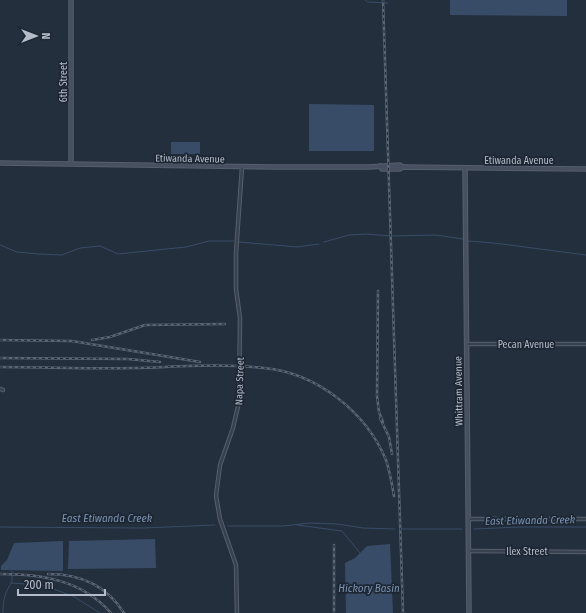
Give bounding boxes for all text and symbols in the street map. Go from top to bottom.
north arrow [16,16,56,56]
text: N [39,33,52,39]
street label: 6th Street [58,61,70,102]
street label: Etiwanda Avenue [155,152,225,166]
street label: Etiwanda Avenue [484,155,554,167]
street label: Pecan Avenue [498,339,554,351]
street label: Napa Street [233,356,247,405]
street label: Whittram Avenue [452,356,466,426]
water label: East Etiwanda Creek [62,512,153,525]
water label: East Etiwanda Creek [485,513,576,528]
street label: Ilex Street [506,546,548,558]
scale bar [18,571,105,597]
text: 200 m [24,578,54,592]
water label: Hickory Basin [338,582,400,595]

